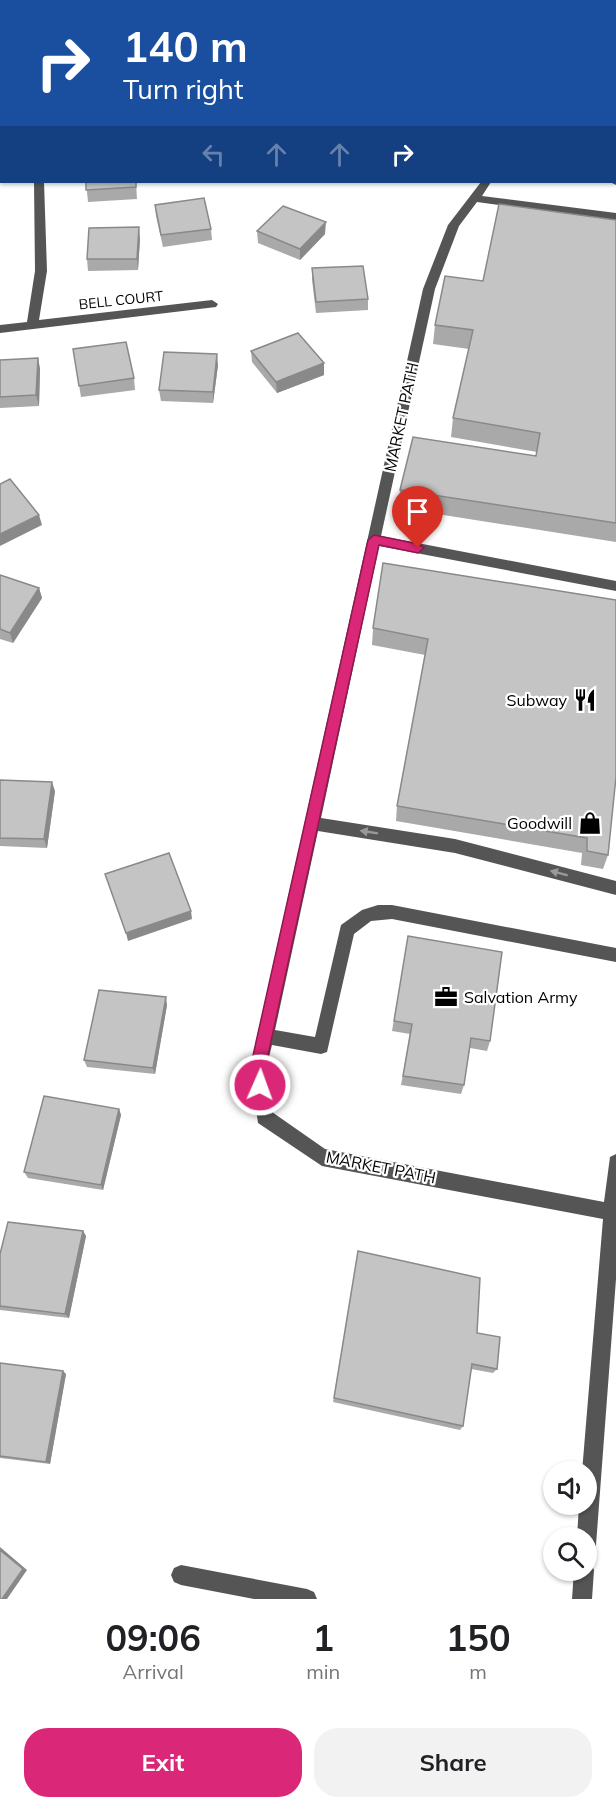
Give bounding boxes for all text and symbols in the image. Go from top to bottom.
text: 140 m [123,20,248,73]
icon: right [24,24,102,102]
text: Turn right [123,72,243,106]
icon: left [197,138,230,171]
icon: ahead [260,138,293,171]
icon: ahead [323,138,356,171]
icon: right [386,138,419,171]
street label: BELL COURT [78,287,165,313]
street label: MARKET PATH [380,360,422,474]
pin [392,486,443,548]
icon: arrive [401,495,434,528]
restaurant icon: Subway [572,687,598,713]
place label: Subway [507,690,567,710]
shop icon: Goodwill [577,810,603,836]
place label: Goodwill [507,813,572,833]
one-way arrow [359,827,378,836]
one-way arrow [550,868,568,877]
office icon: Salvation Army [433,984,459,1010]
place label: Salvation Army [464,987,578,1007]
position arrow [228,1053,292,1117]
street label: MARKET PATH [324,1147,438,1187]
map controls [543,1461,597,1581]
button: sound [543,1461,597,1515]
button: search [543,1527,597,1581]
text: 09:06 [105,1615,201,1660]
text: 1 [312,1615,334,1660]
text: 150 [446,1615,511,1660]
text: Arrival [123,1659,184,1684]
text: min [306,1659,340,1684]
text: m [469,1659,487,1684]
button: Exit [24,1728,302,1797]
button: Share [314,1728,592,1797]

